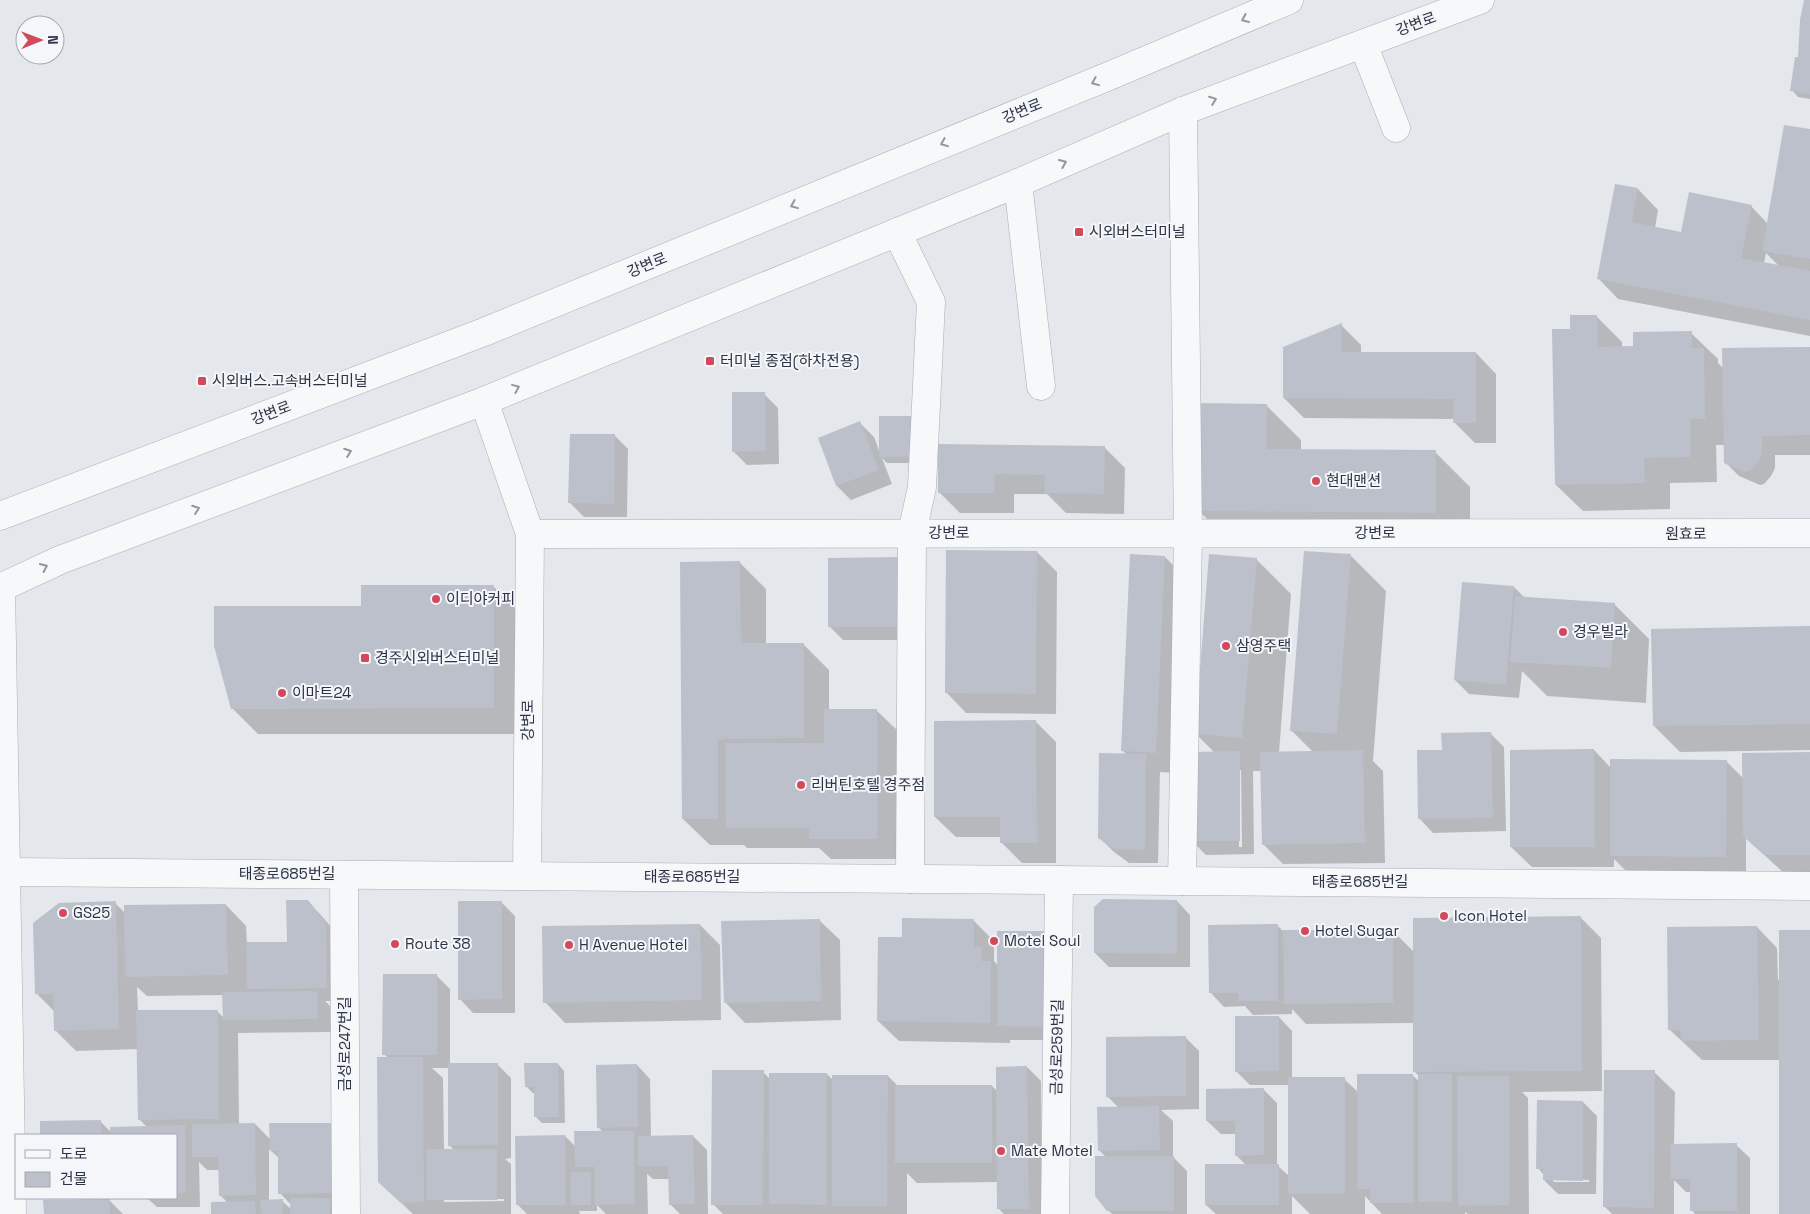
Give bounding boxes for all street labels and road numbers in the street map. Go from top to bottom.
street label: 강변로 [1393,8,1439,40]
street label: 강변로 [999,94,1045,127]
street label: 강변로 [624,248,670,281]
street label: 강변로 [248,396,294,429]
street label: 강변로 [928,523,970,542]
street label: 강변로 [1354,523,1396,542]
street label: 원효로 [1665,524,1707,543]
street label: 강변로 [518,699,537,741]
street label: 태종로685번길 [239,864,335,883]
street label: 태종로685번길 [644,867,740,886]
street label: 태종로685번길 [1312,872,1408,891]
street label: 금성로247번길 [335,997,354,1091]
street label: 금성로259번길 [1046,999,1067,1095]

